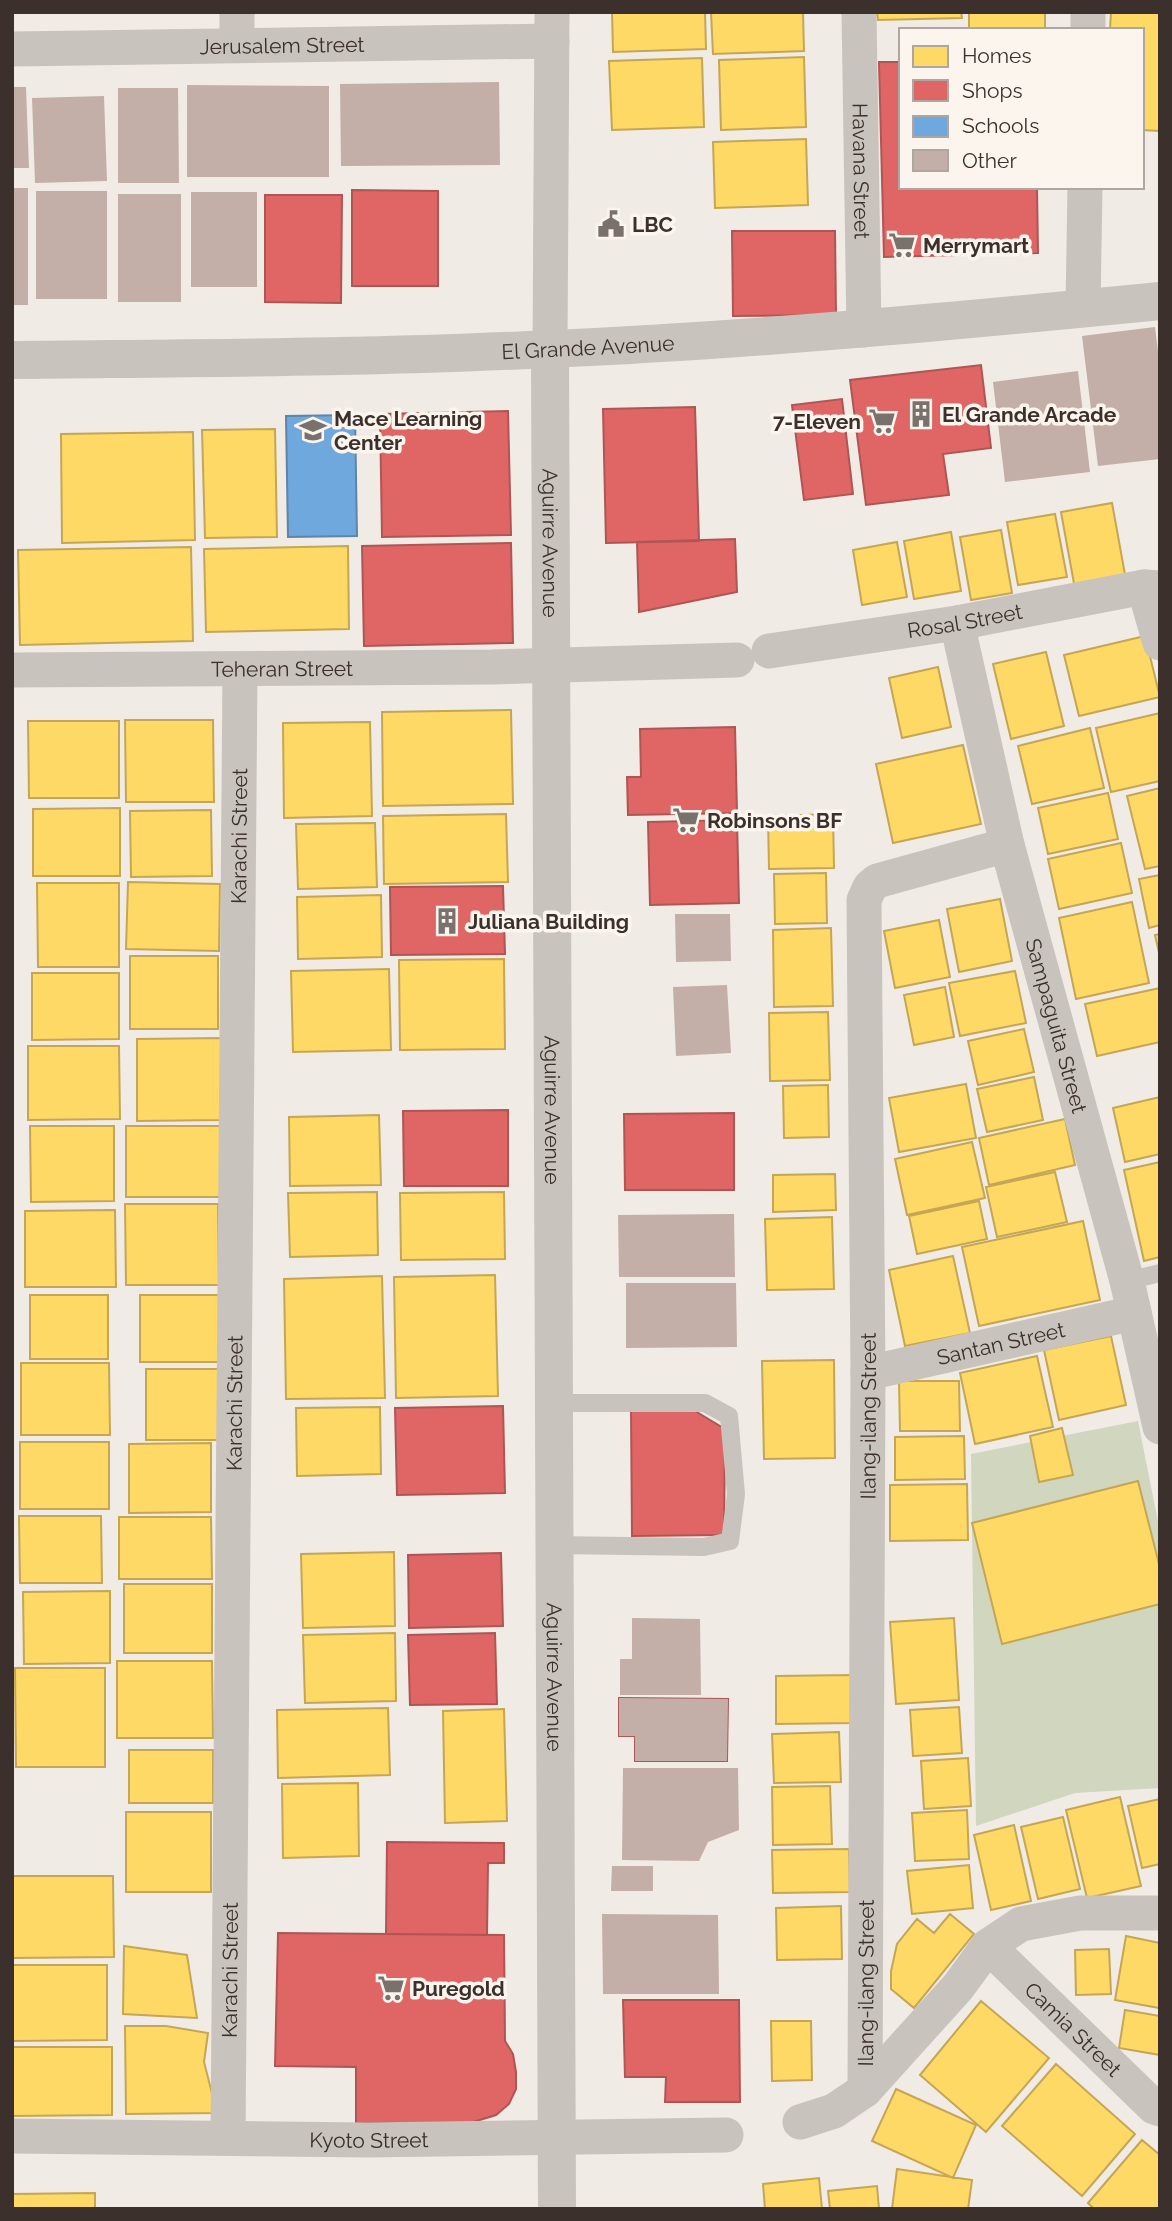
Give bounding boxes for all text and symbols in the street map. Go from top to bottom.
legend [899,28,1144,189]
street label: Jerusalem Street [199,31,364,59]
text: Homes [962,43,1032,68]
text: Shops [962,78,1023,103]
street label: Havana Street [848,103,875,239]
text: Schools [962,113,1039,138]
text: Other [962,148,1017,173]
public building icon: LBC [596,209,626,239]
place label: LBC [632,212,673,237]
supermarket icon: Merrymart [887,230,917,260]
place label: Merrymart [923,233,1029,258]
street label: El Grande Avenue [501,330,675,364]
building icon: El Grande Arcade [906,399,936,429]
place label: El Grande Arcade [942,402,1117,427]
place label: Mace Learning Center [334,406,482,455]
supermarket icon: 7-Eleven [867,406,897,436]
place label: 7-Eleven [773,409,861,434]
school or university icon: Mace Learning Center [298,415,328,445]
street label: Aguirre Avenue [538,468,564,618]
street label: Rosal Street [906,598,1024,643]
street label: Teheran Street [211,655,353,681]
street label: Karachi Street [226,768,252,904]
supermarket icon: Robinsons BF [671,805,701,835]
place label: Robinsons BF [707,808,842,833]
building icon: Juliana Building [432,906,462,936]
place label: Juliana Building [468,909,629,934]
street label: Sampaguita Street [1021,936,1093,1116]
street label: Aguirre Avenue [540,1035,566,1185]
street label: Santan Street [934,1317,1067,1370]
street label: Ilang-ilang Street [855,1332,881,1500]
street label: Karachi Street [221,1335,247,1471]
street label: Aguirre Avenue [542,1602,568,1752]
street label: Ilang-ilang Street [853,1899,878,2067]
street label: Karachi Street [216,1902,242,2038]
supermarket icon: Puregold [376,1973,406,2003]
place label: Puregold [412,1976,505,2001]
street label: Camia Street [1020,1976,1127,2081]
street label: Kyoto Street [309,2127,429,2153]

